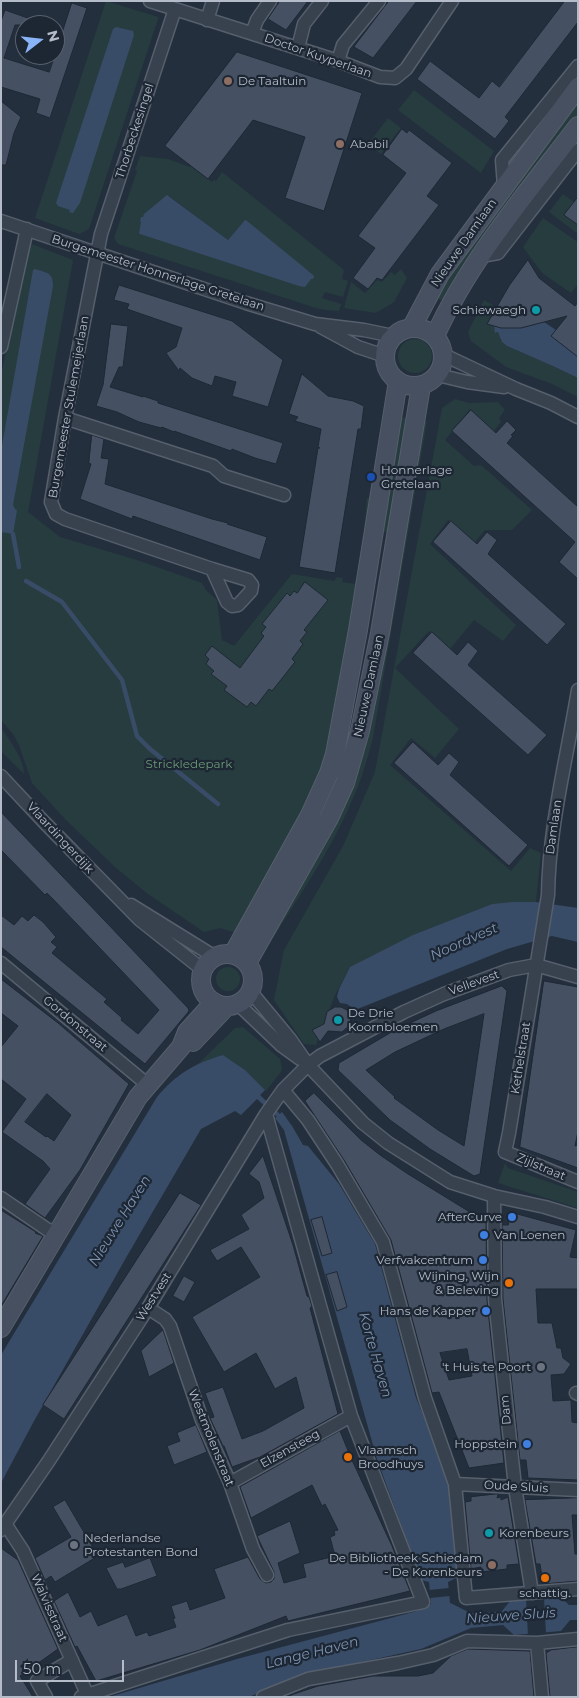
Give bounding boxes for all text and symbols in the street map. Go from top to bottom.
north arrow [15,15,65,65]
text: N [43,28,64,44]
street label: Doctor Kuyperlaan [262,31,374,81]
place label: De Taaltuin [238,74,306,88]
marker: De Taaltuin [222,75,234,87]
street label: Thorbeckesingel [113,82,157,180]
place label: Ababil [350,137,388,151]
marker: Ababil [334,138,346,150]
street label: Nieuwe Damlaan [428,196,500,290]
street label: Burgemeester Honnerlage Gretelaan [50,232,266,314]
place label: Schiewaegh [453,303,526,317]
marker: Schiewaegh [530,304,542,316]
street label: Burgemeester Stulemeijerlaan [46,315,92,499]
place label: Honnerlage Gretelaan [381,463,452,491]
marker: Honnerlage Gretelaan [365,471,377,483]
street label: Nieuwe Damlaan [351,634,387,738]
park label: Strickledepark [146,757,232,771]
street label: Damlaan [543,799,565,855]
street label: Vlaardingerdijk [23,800,97,876]
water label: Noordvest [428,920,500,964]
street label: Vellevest [447,967,501,999]
street label: Gordonstraat [40,993,110,1055]
place label: De Drie Koornbloemen [348,1006,438,1034]
marker: De Drie Koornbloemen [332,1014,344,1026]
street label: Kethelstraat [508,1021,534,1095]
street label: Zijlstraat [514,1150,568,1184]
water label: Nieuwe Haven [85,1173,155,1269]
place label: AfterCurve [438,1210,502,1224]
marker: AfterCurve [506,1211,518,1223]
place label: Van Loenen [494,1228,565,1242]
marker: Van Loenen [478,1229,490,1241]
place label: Verfvakcentrum [376,1253,473,1267]
marker: Verfvakcentrum [477,1254,489,1266]
place label: Wijning, Wijn & Beleving [418,1269,499,1297]
street label: Westvest [133,1270,175,1324]
marker: Wijning, Wijn & Beleving [503,1277,515,1289]
place label: Hans de Kapper [380,1304,476,1318]
marker: Hans de Kapper [480,1305,492,1317]
water label: Korte Haven [355,1310,395,1400]
place label: 't Huis te Poort [442,1360,531,1374]
marker: 't Huis te Poort [535,1361,547,1373]
street label: Westmolenstraat [185,1387,237,1489]
street label: Dam [498,1395,514,1425]
street label: Elzensteeg [258,1427,322,1471]
place label: Hoppstein [454,1437,517,1451]
marker: Hoppstein [521,1438,533,1450]
place label: Vlaamsch Broodhuys [358,1443,423,1471]
marker: Vlaamsch Broodhuys [342,1451,354,1463]
street label: Oude Sluis [483,1478,549,1496]
place label: Korenbeurs [499,1526,569,1540]
marker: Korenbeurs [483,1527,495,1539]
place label: Nederlandse Protestanten Bond [84,1531,198,1559]
marker: Nederlandse Protestanten Bond [68,1539,80,1551]
place label: De Bibliotheek Schiedam - De Korenbeurs [329,1551,482,1579]
marker: De Bibliotheek Schiedam - De Korenbeurs [486,1559,498,1571]
street label: Walvisstraat [28,1572,70,1644]
marker: schattig. [539,1572,551,1584]
place label: schattig. [519,1586,571,1600]
water label: Nieuwe Sluis [466,1604,556,1628]
water label: Lange Haven [264,1633,360,1673]
scale bar [18,1650,126,1682]
text: 50 m [23,1659,61,1678]

